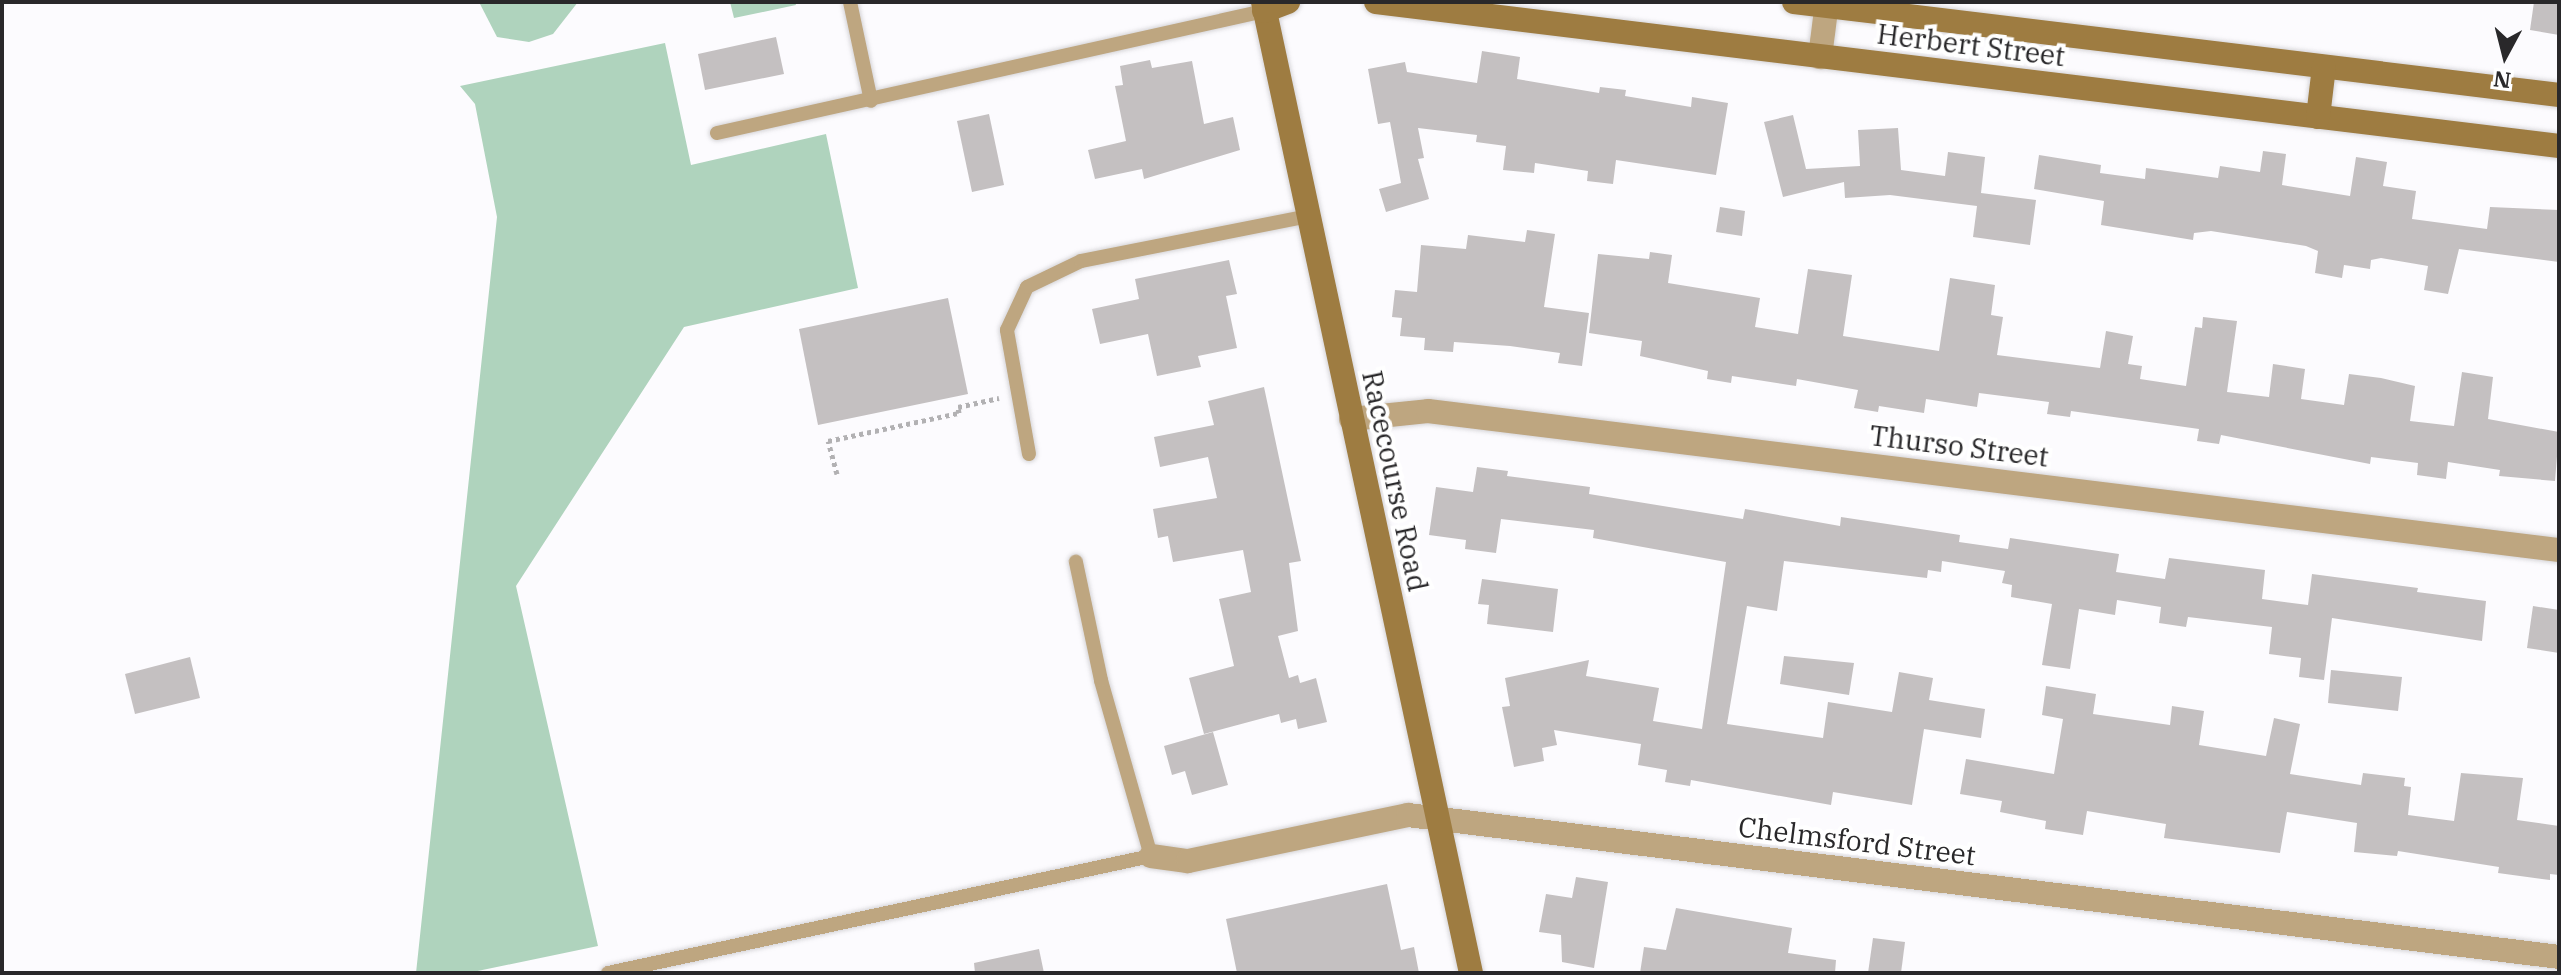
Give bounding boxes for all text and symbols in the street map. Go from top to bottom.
north arrow [2465,16,2545,96]
street label: Herbert Street [1875,17,2067,73]
text: N [2492,65,2512,96]
street label: Racecourse Road [1355,368,1435,594]
street label: Thurso Street [1868,418,2050,474]
street label: Chelmsford Street [1736,810,1978,872]

